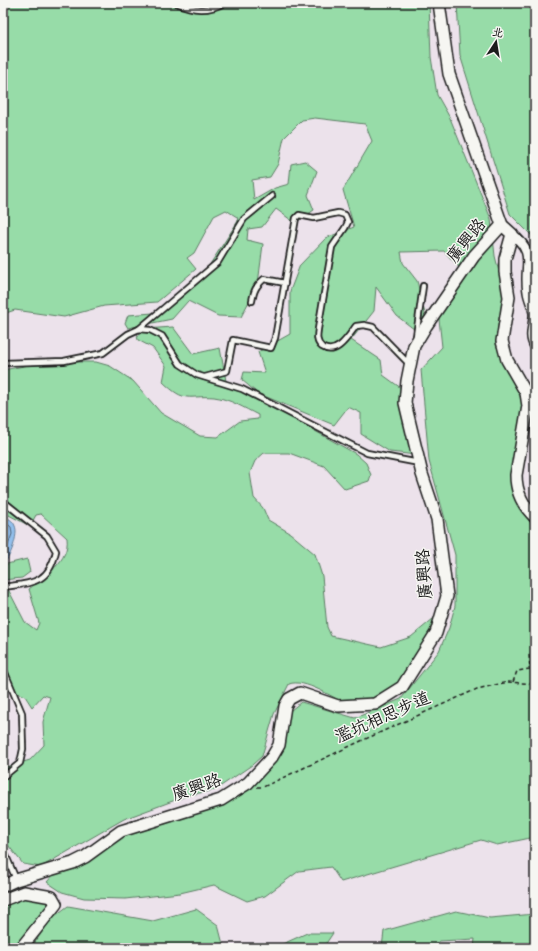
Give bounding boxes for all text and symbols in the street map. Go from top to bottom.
north arrow [476,22,516,62]
text: 北 [491,24,505,42]
street label: 廣興路 [441,213,493,269]
street label: 廣興路 [411,548,439,600]
street label: 濫坑相思步道 [331,686,435,750]
street label: 廣興路 [169,768,225,808]

